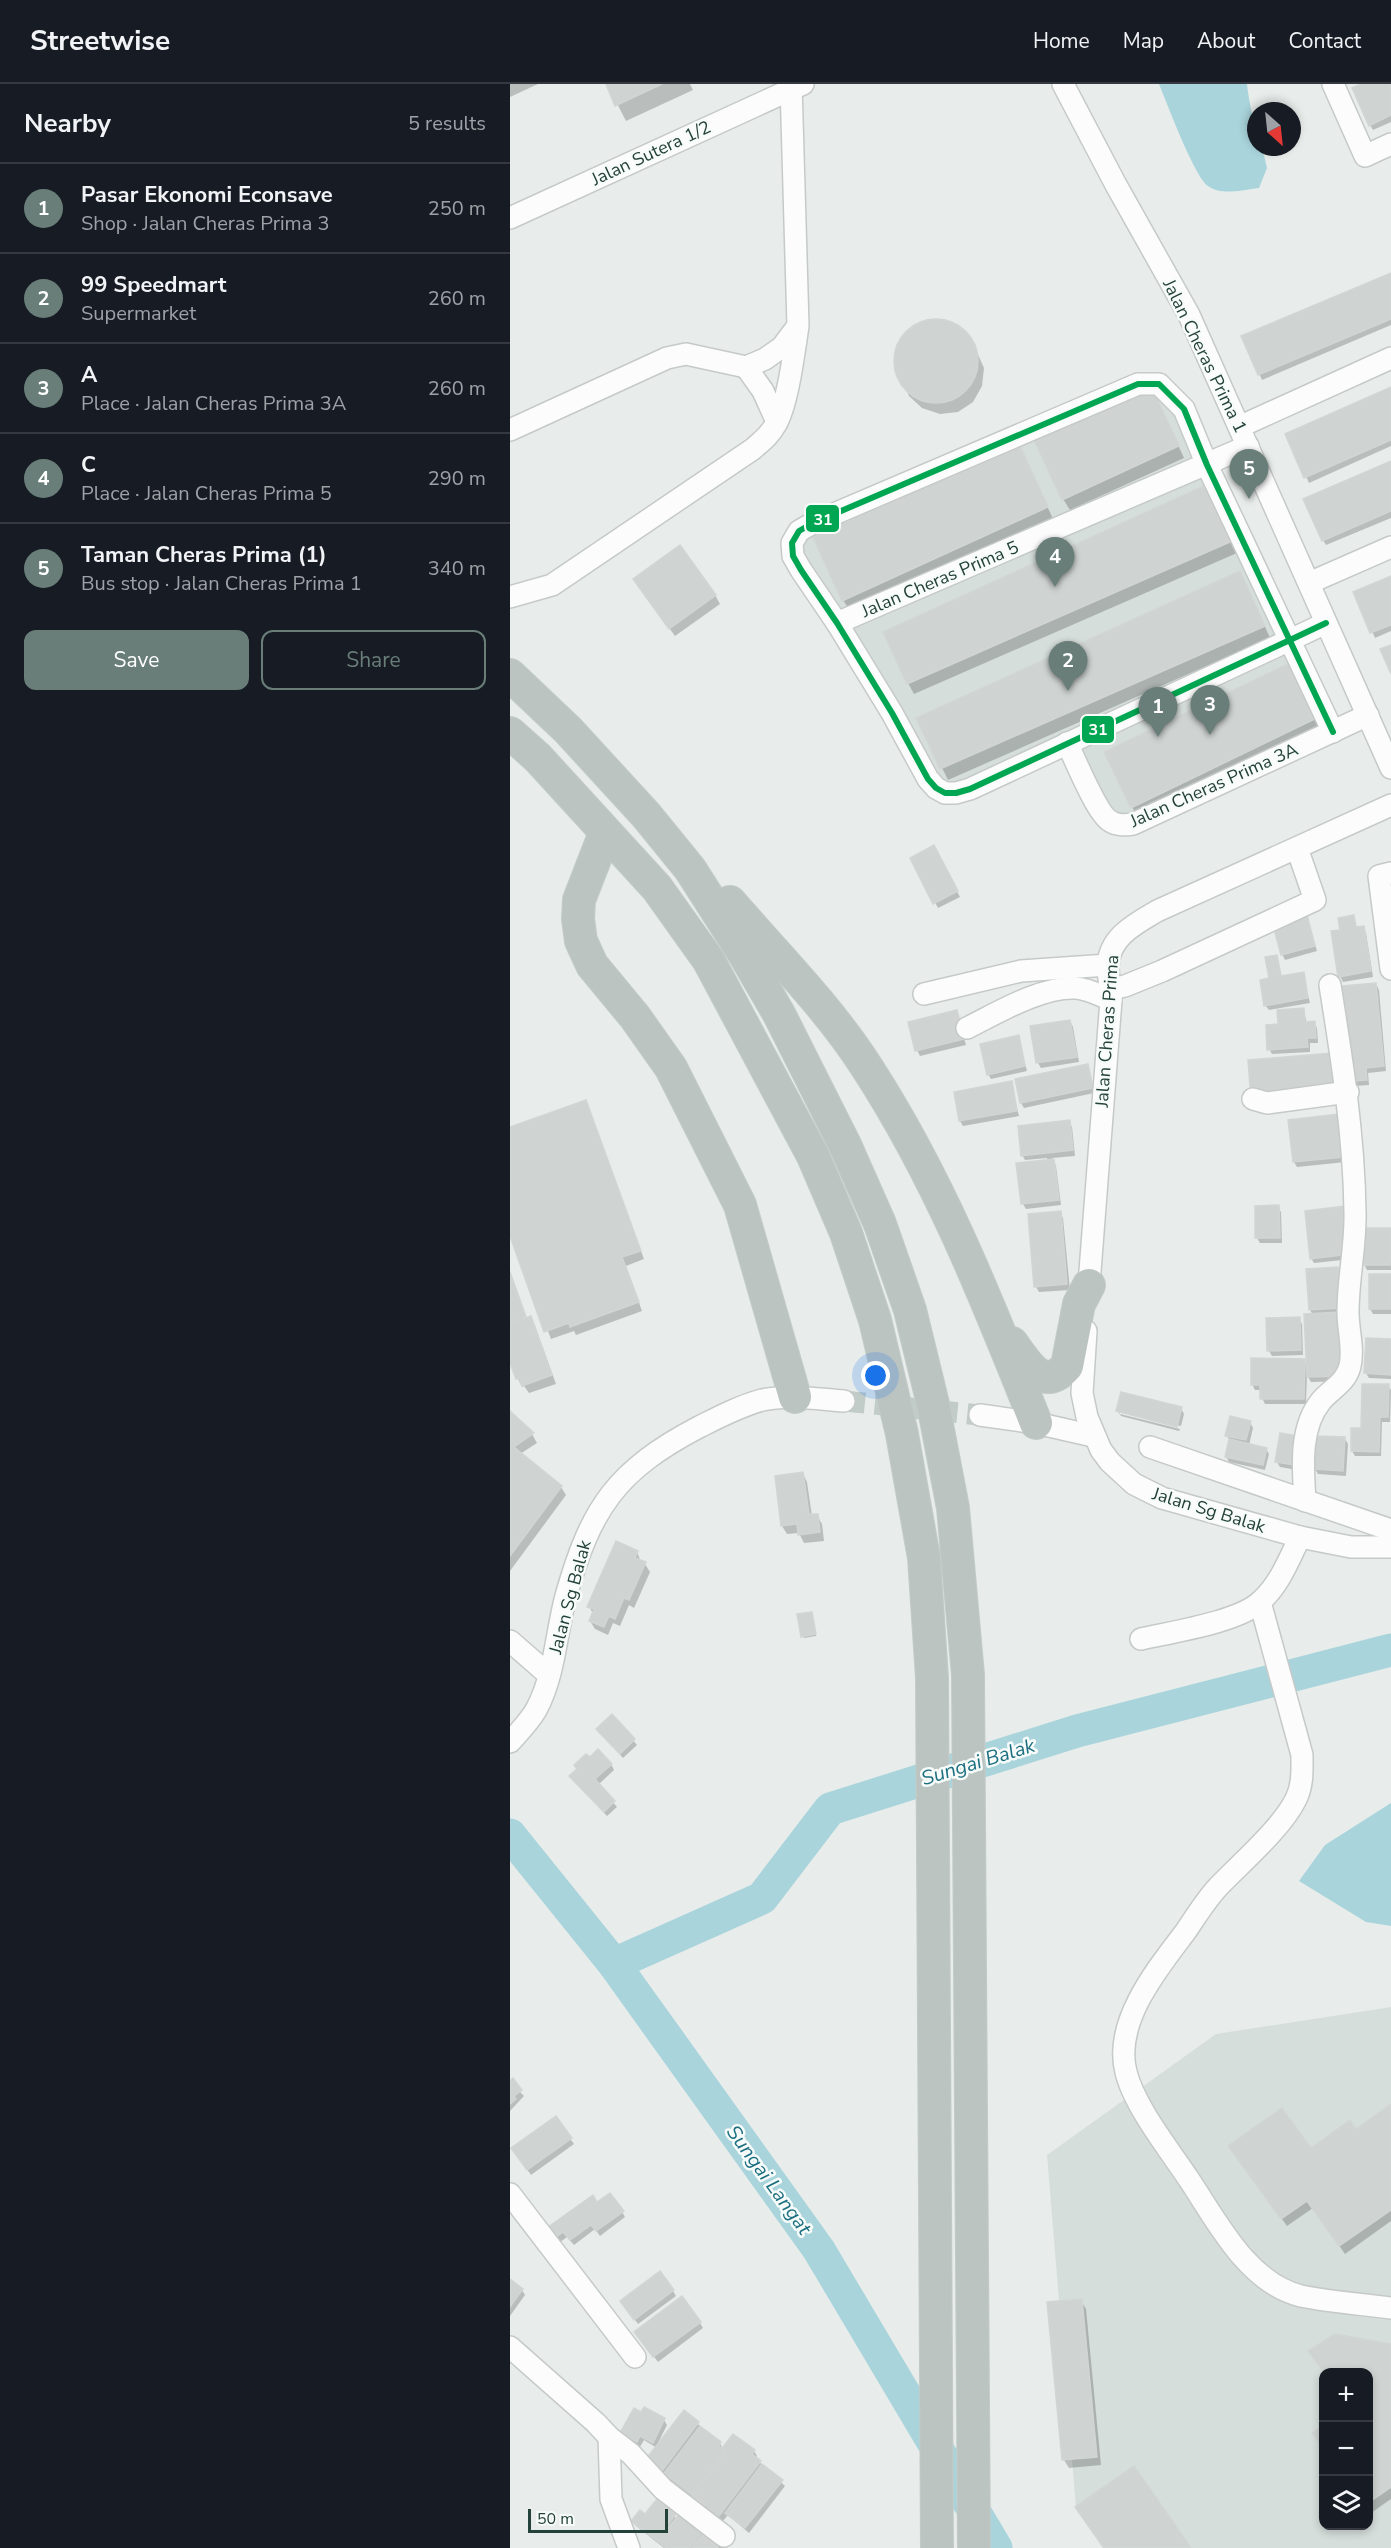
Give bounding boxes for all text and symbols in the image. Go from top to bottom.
text: Streetwise [30,22,170,60]
text: Home [1033,27,1090,55]
text: Map [1123,27,1164,55]
text: About [1197,27,1255,55]
text: Contact [1288,27,1361,55]
north arrow [1247,102,1301,156]
text: Nearby [24,106,111,141]
text: 5 results [408,110,486,137]
street label: Jalan Sutera 1/2 [586,115,715,192]
text: Pasar Ekonomi Econsave [81,180,333,210]
text: 1 [38,195,50,222]
text: 250 m [428,195,486,222]
text: Shop · Jalan Cheras Prima 3 [81,210,329,237]
text: 99 Speedmart [81,270,227,300]
street label: Jalan Cheras Prima 1 [1157,274,1253,437]
text: 2 [38,285,50,312]
text: 260 m [428,285,486,312]
text: Supermarket [81,300,196,327]
text: A [81,360,97,390]
text: 3 [38,375,50,402]
text: 260 m [428,375,486,402]
text: Place · Jalan Cheras Prima 3A [81,390,346,417]
text: C [81,450,96,480]
pin: 5 [1230,450,1268,499]
text: 4 [38,465,50,492]
text: 290 m [428,465,486,492]
text: Place · Jalan Cheras Prima 5 [81,480,332,507]
line badge: 31 [805,504,840,533]
text: 31 [813,509,833,531]
street label: Jalan Cheras Prima 5 [857,535,1022,623]
pin: 4 [1036,538,1074,587]
text: Taman Cheras Prima (1) [81,540,327,570]
text: 5 [38,555,50,582]
text: 340 m [428,555,486,582]
text: Bus stop · Jalan Cheras Prima 1 [81,570,362,597]
button: Save [24,630,249,690]
button: Share [261,630,486,690]
pin: 2 [1048,642,1088,691]
pin: 3 [1190,686,1230,735]
pin: 1 [1138,688,1178,737]
line badge: 31 [1081,715,1115,744]
text: 31 [1088,719,1108,741]
street label: Jalan Cheras Prima 3A [1125,737,1302,833]
street label: Jalan Cheras Prima [1090,954,1124,1109]
your location [861,1361,890,1390]
street label: Jalan Sg Balak [1149,1481,1269,1539]
street label: Jalan Sg Balak [543,1536,597,1658]
water label: Sungai Balak [918,1732,1039,1792]
water label: Sungai Langat [720,2120,818,2241]
map controls [1319,2368,1373,2530]
button: + [1319,2368,1373,2422]
button: − [1319,2422,1373,2476]
button: layers [1319,2476,1373,2530]
scale bar [528,2506,668,2534]
text: 50 m [537,2508,574,2530]

